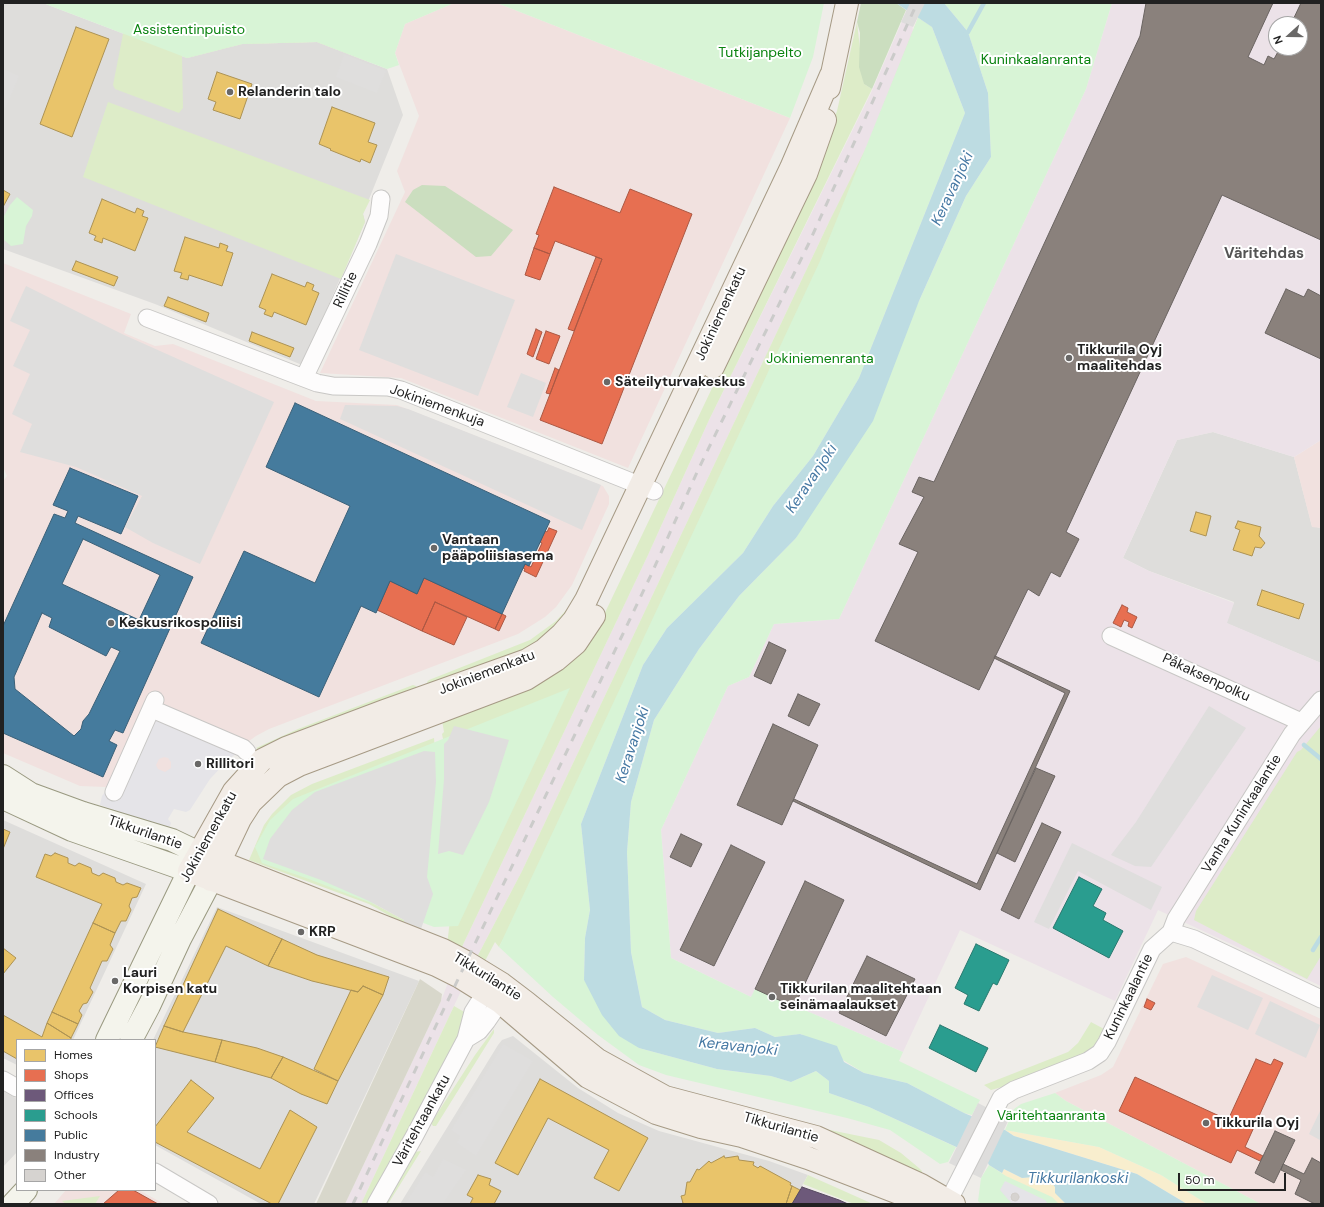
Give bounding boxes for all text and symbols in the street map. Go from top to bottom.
north arrow [1268,16,1308,56]
park label: Assistentinpuisto [133,22,245,38]
text: N [1270,34,1286,46]
park label: Tutkijanpelto [718,45,802,61]
park label: Kuninkaalanranta [981,52,1091,68]
place label: Relanderin talo [238,84,341,100]
marker: Relanderin talo [225,87,235,97]
water label: Keravanjoki [928,149,978,229]
district label: Väritehdas [1224,245,1304,263]
street label: Jokiniemenkatu [692,264,750,364]
street label: Rillitie [330,269,362,311]
place label: Tikkurila Oyj maalitehdas [1077,342,1162,374]
park label: Jokiniemenranta [766,351,874,367]
marker: Tikkurila Oyj maalitehdas [1064,353,1074,363]
place label: Säteilyturvakeskus [615,374,746,390]
marker: Säteilyturvakeskus [602,377,612,387]
street label: Jokiniemenkuja [387,381,487,431]
water label: Keravanjoki [782,441,842,517]
place label: Vantaan pääpoliisiasema [442,532,553,564]
marker: Vantaan pääpoliisiasema [429,543,439,553]
place label: Keskusrikospoliisi [119,615,241,631]
marker: Keskusrikospoliisi [106,618,116,628]
street label: Jokiniemenkatu [437,647,537,699]
street label: Påkaksenpolku [1159,650,1253,706]
water label: Keravanjoki [612,705,654,785]
street label: Vanha Kuninkaalantie [1199,752,1285,876]
place label: Rillitori [206,756,254,772]
marker: Rillitori [193,759,203,769]
street label: Jokiniemenkatu [177,789,241,885]
street label: Tikkurilantie [106,812,184,854]
place label: KRP [309,924,336,940]
marker: KRP [296,927,306,937]
street label: Tikkurilantie [450,949,524,1005]
street label: Kuninkaalantie [1101,951,1157,1043]
place label: Lauri Korpisen katu [123,965,217,998]
marker: Lauri Korpisen katu [110,976,120,986]
place label: Tikkurilan maalitehtaan seinämaalaukset [780,981,942,1014]
marker: Tikkurilan maalitehtaan seinämaalaukset [767,992,777,1002]
water label: Keravanjoki [698,1034,778,1060]
legend [16,1039,156,1191]
text: Homes [54,1047,93,1063]
text: Shops [54,1067,89,1083]
street label: Väritehtaankatu [390,1072,454,1170]
text: Offices [54,1087,94,1103]
text: Schools [54,1107,98,1123]
park label: Väritehtaanranta [997,1108,1105,1124]
street label: Tikkurilantie [741,1109,821,1147]
place label: Tikkurila Oyj [1214,1115,1299,1131]
marker: Tikkurila Oyj [1201,1118,1211,1128]
text: Public [54,1127,88,1143]
text: Industry [54,1147,100,1163]
scale bar [1180,1165,1288,1191]
text: Other [54,1167,86,1183]
water label: Tikkurilankoski [1028,1170,1128,1188]
text: 50 m [1185,1172,1214,1188]

